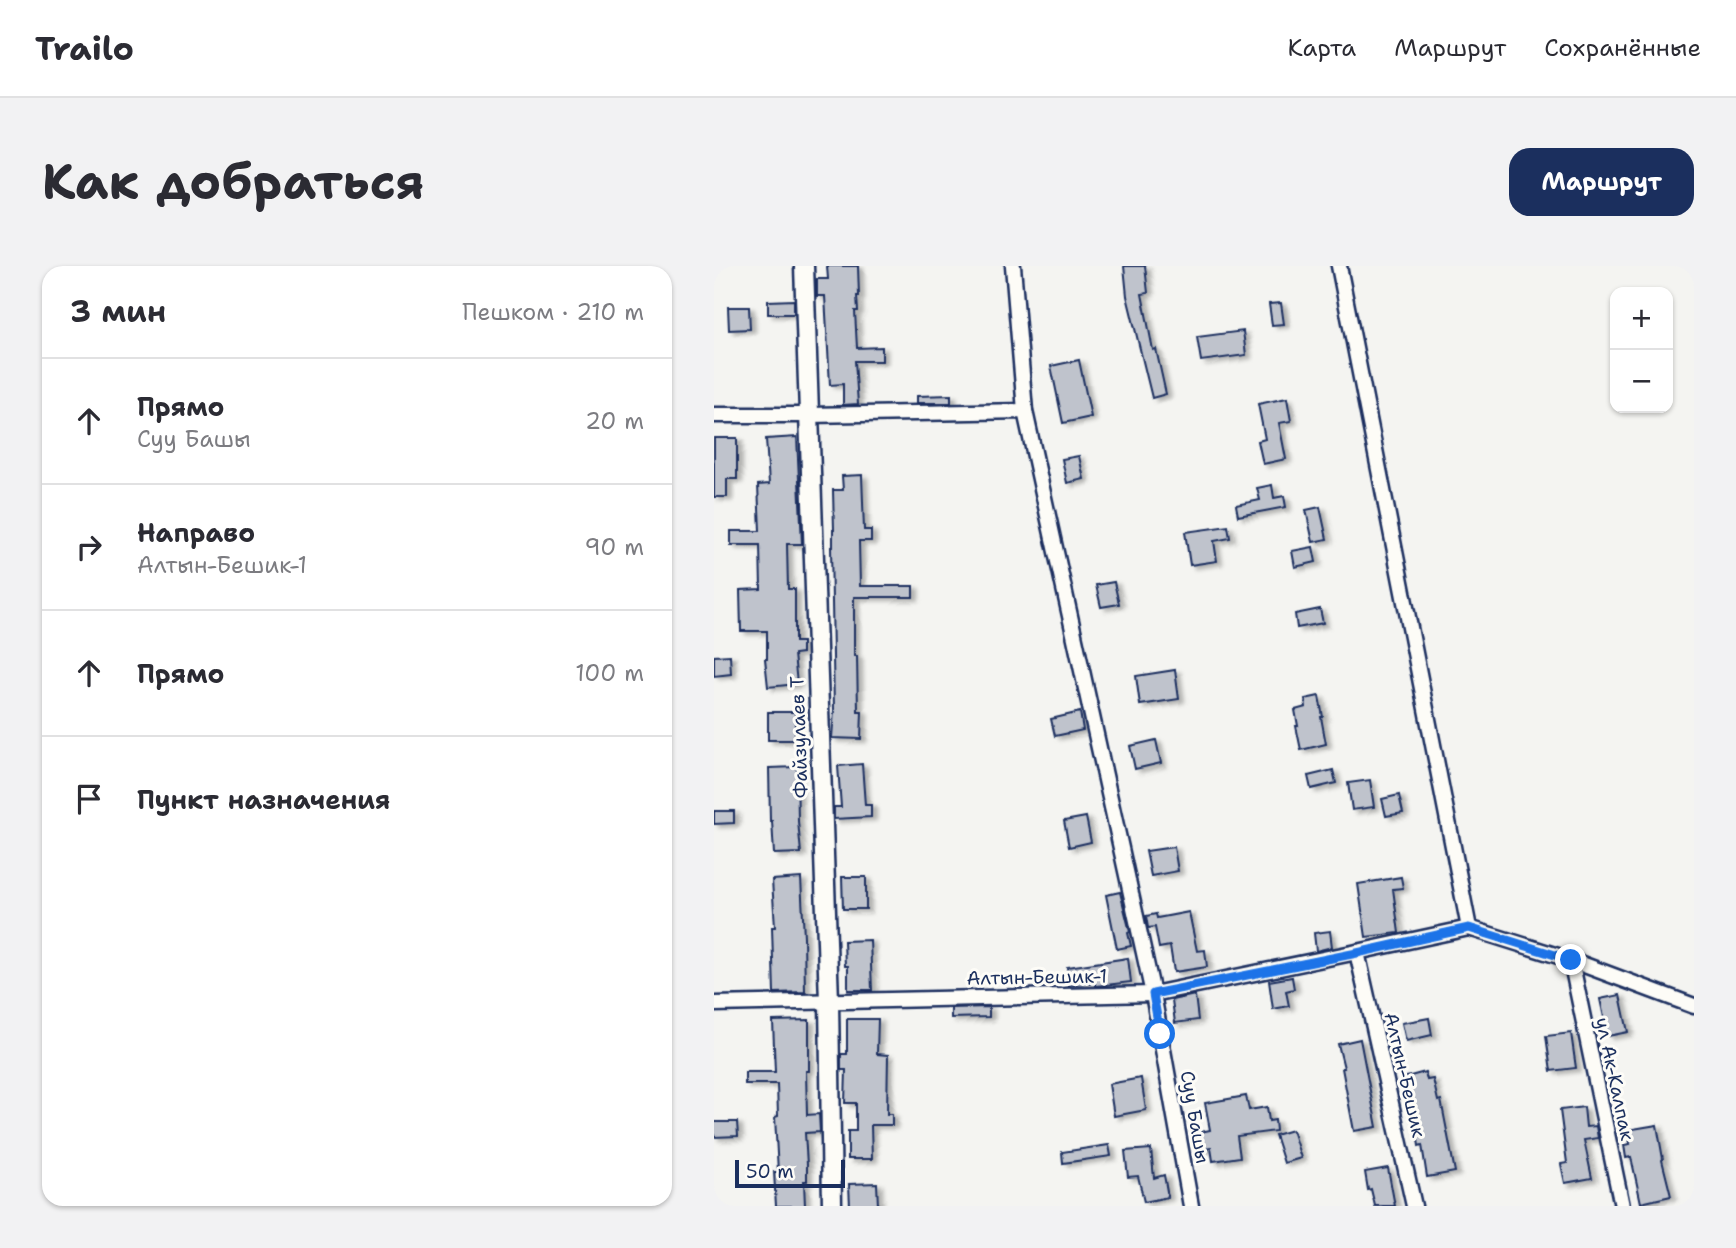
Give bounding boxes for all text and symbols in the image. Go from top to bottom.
text: Trailo [35,26,134,71]
text: Карта [1288,32,1356,64]
text: Маршрут [1394,32,1506,64]
text: Сохранённые [1544,32,1701,64]
button: Маршрут [1509,148,1694,216]
text: Как добраться [42,149,424,215]
map controls [1610,287,1673,413]
button: + [1610,287,1673,350]
text: 3 мин [70,291,166,332]
text: Пешком · 210 m [462,297,644,327]
button: − [1610,350,1673,413]
text: Прямо [137,389,225,424]
icon: ahead [70,402,108,440]
text: 20 m [585,406,644,436]
text: Суу Башы [137,424,251,454]
text: Направо [137,515,255,550]
icon: right [70,528,108,566]
text: 90 m [584,532,644,562]
text: Алтын-Бешик-1 [137,550,307,580]
icon: ahead [70,654,108,692]
text: Прямо [137,656,225,691]
text: 100 m [575,658,644,688]
street label: Файзулаев Т [784,675,814,799]
icon: arrive [70,780,108,818]
text: Пункт назначения [137,782,390,817]
route end [1555,944,1586,975]
street label: Алтын-Бешик-1 [967,963,1107,991]
street label: Алтын-Бешик [1378,1010,1432,1140]
street label: ул Ак-Калпак [1590,1015,1640,1143]
route start [1144,1018,1175,1049]
street label: Суу Башы [1175,1069,1215,1165]
scale bar [735,1157,845,1189]
text: 50 m [746,1159,794,1184]

